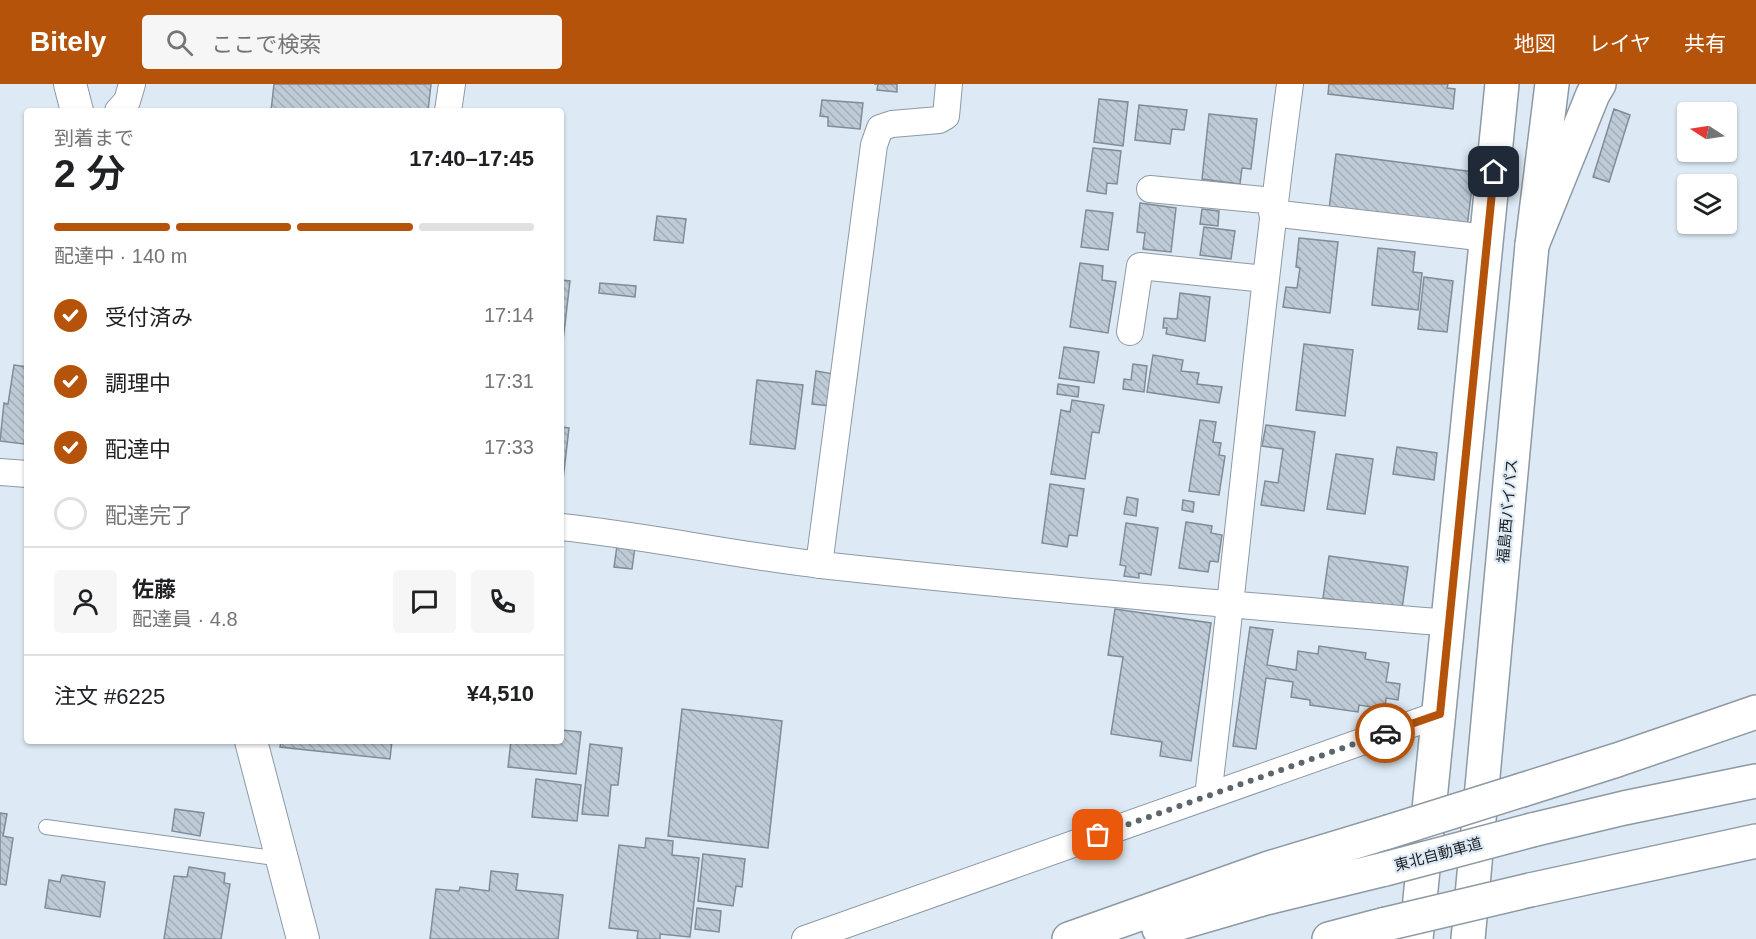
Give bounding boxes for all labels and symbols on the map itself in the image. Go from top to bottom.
north arrow [1677,102,1737,162]
pin [1468,146,1519,197]
street label: 福島西バイパス [1494,458,1520,564]
courier [1355,703,1415,763]
pin [1072,809,1123,860]
street label: 東北自動車道 [1392,834,1484,874]

